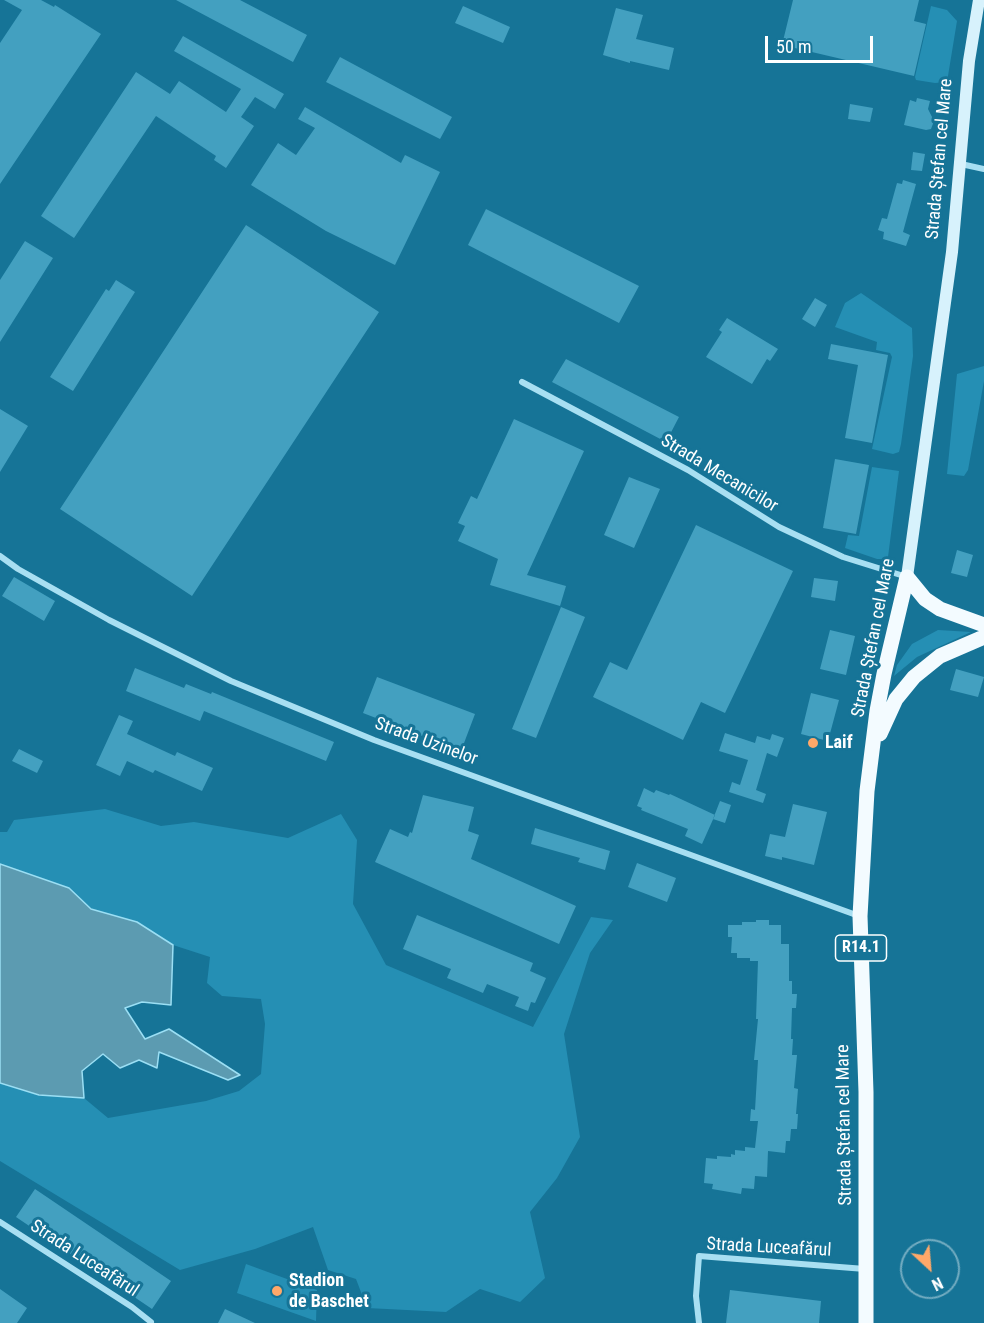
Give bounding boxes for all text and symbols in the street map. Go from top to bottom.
scale bar [768,24,876,62]
text: 50 m [776,36,811,57]
street label: Strada Ștefan cel Mare [922,78,958,240]
street label: Strada Mecanicilor [656,430,782,518]
street label: Strada Ștefan cel Mare [848,557,900,719]
street label: Strada Uzinelor [372,713,480,771]
place label: Laif [825,732,853,754]
marker: Laif [806,736,820,750]
road number: R14.1 [836,935,886,961]
street label: Strada Ștefan cel Mare [833,1044,857,1206]
street label: Strada Luceafărul [26,1216,142,1302]
street label: Strada Luceafărul [706,1234,832,1262]
north arrow [900,1239,960,1299]
place label: Stadion de Baschet [289,1270,369,1312]
text: N [929,1273,946,1295]
marker: Stadion de Baschet [270,1284,284,1298]

